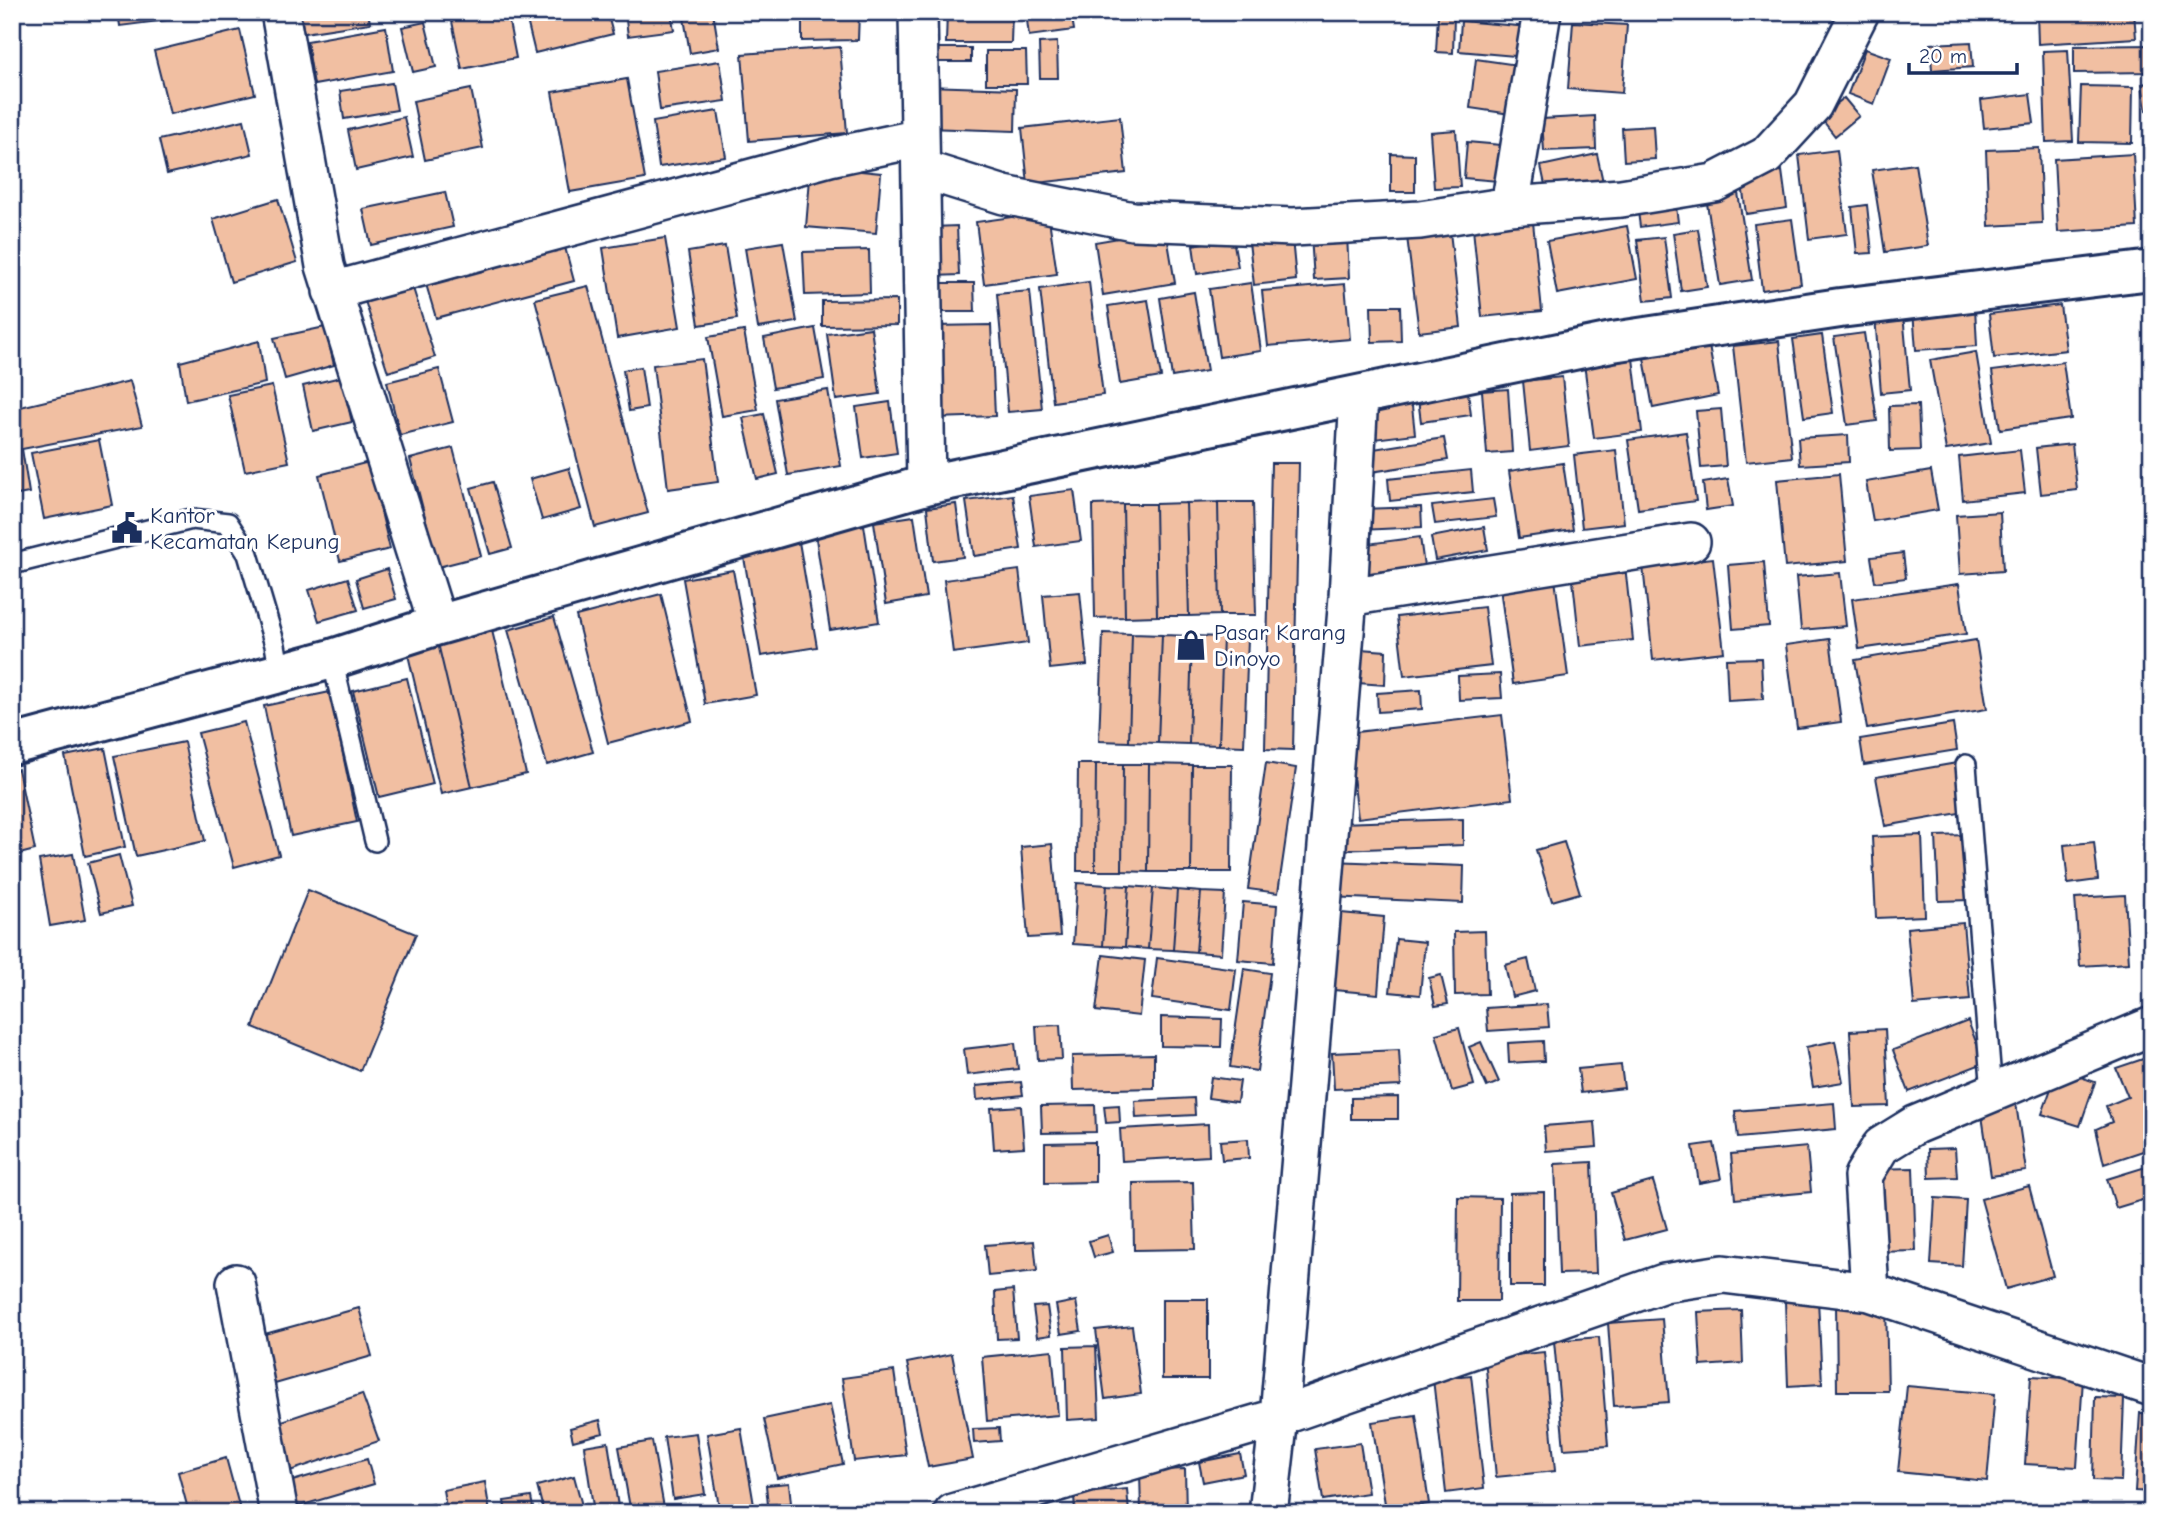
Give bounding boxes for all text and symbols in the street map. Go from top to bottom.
scale bar [1909,32,2017,76]
text: 20 m [1919,44,1967,68]
place label: Kantor Kecamatan Kepung [150,502,340,555]
public building icon: Kantor Kecamatan Kepung [110,511,144,545]
place label: Pasar Karang Dinoyo [1214,619,1346,672]
shop icon: Pasar Karang Dinoyo [1174,628,1208,662]

